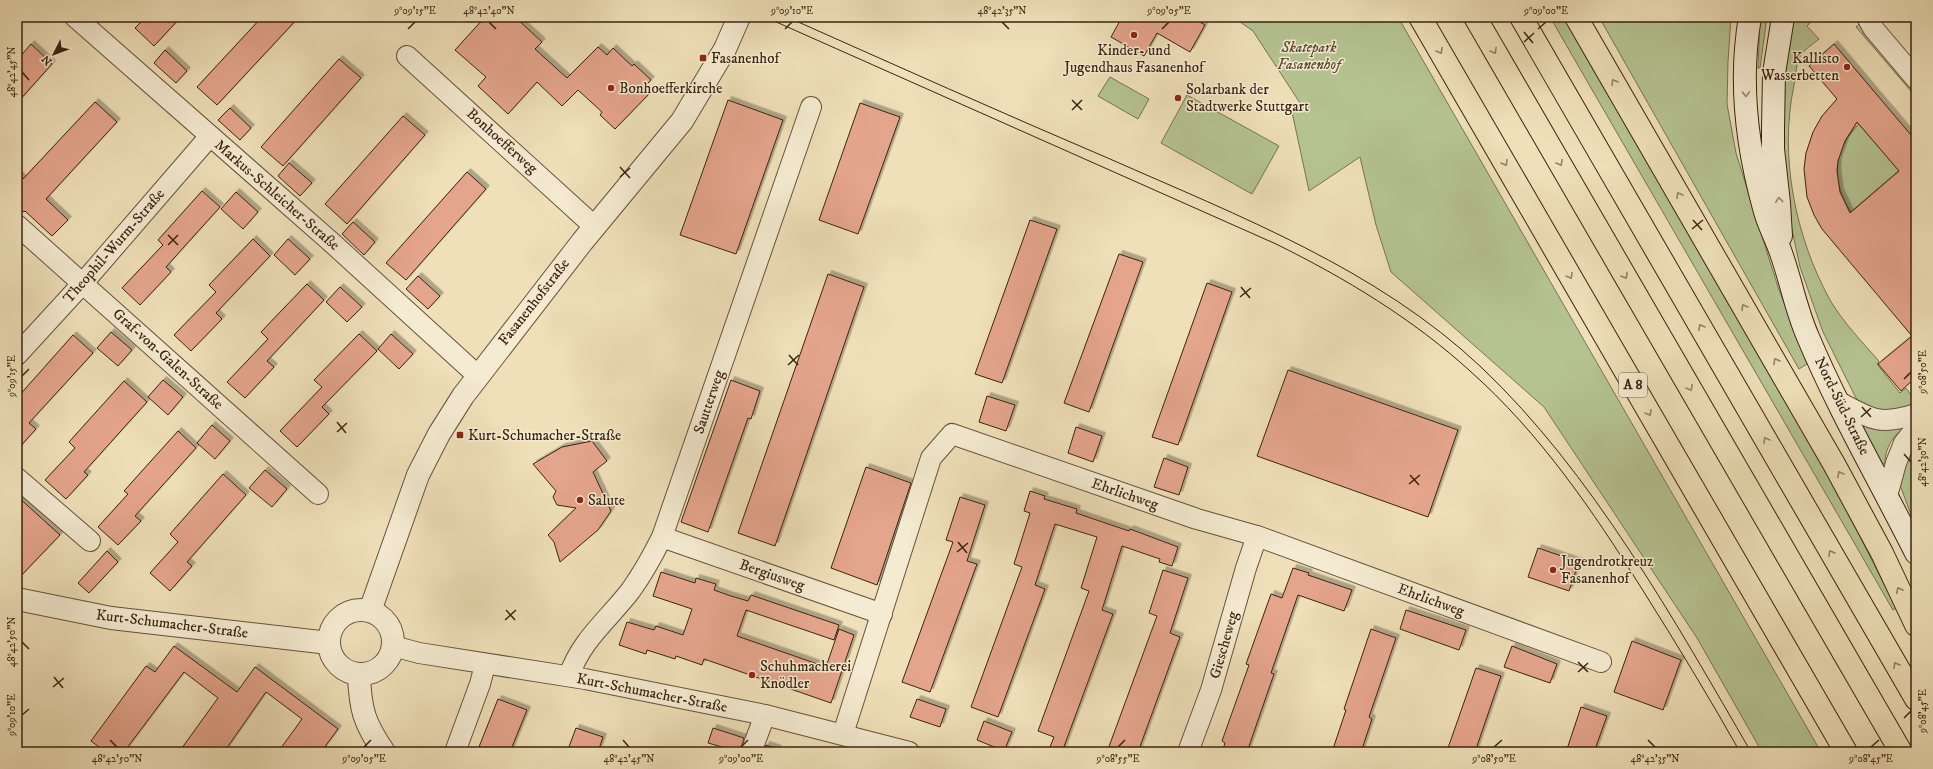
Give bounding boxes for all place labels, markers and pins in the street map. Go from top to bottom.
marker: Kinder- und Jugendhaus Fasanenhof [1129,30,1139,40]
place label: Kinder- und Jugendhaus Fasanenhof [1062,41,1206,77]
place label: Fasanenhof [711,49,781,68]
place label: Kallisto Wasserbetten [1760,49,1839,85]
marker: Fasanenhof [698,53,708,63]
marker: Kallisto Wasserbetten [1842,62,1852,72]
place label: Bonhoefferkirche [619,79,722,98]
place label: Solarbank der Stadtwerke Stuttgart [1186,80,1309,116]
marker: Bonhoefferkirche [606,83,616,93]
marker: Solarbank der Stadtwerke Stuttgart [1173,93,1183,103]
place label: Kurt-Schumacher-Straße [468,426,621,445]
marker: Kurt-Schumacher-Straße [455,430,465,440]
place label: Salute [588,491,625,510]
marker: Salute [575,495,585,505]
place label: Jugendrotkreuz Fasanenhof [1559,552,1654,588]
marker: Jugendrotkreuz Fasanenhof [1548,565,1558,575]
place label: Schuhmacherei Knödler [760,657,851,693]
marker: Schuhmacherei Knödler [747,670,757,680]

